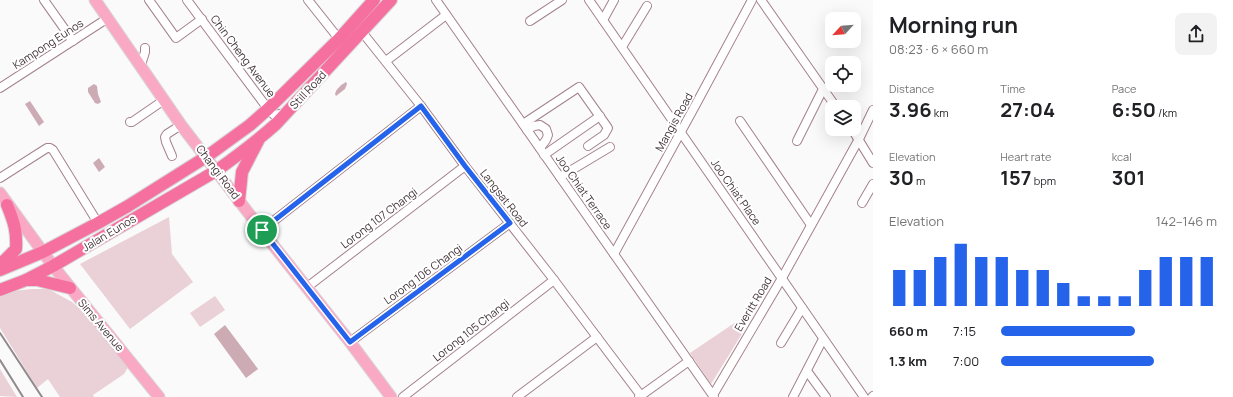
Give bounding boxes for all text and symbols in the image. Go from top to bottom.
text: Morning run [889,10,1018,40]
street label: Chin Cheng Avenue [208,12,280,100]
north arrow [825,12,861,48]
map controls [825,12,861,136]
button: share [1175,13,1217,55]
street label: Kampong Eunos [9,15,86,72]
text: 08:23 · 6 × 660 m [889,40,988,58]
button: locate [825,56,861,92]
street label: Still Road [286,67,329,112]
text: Distance [889,81,934,96]
text: Time [1000,81,1025,96]
text: Pace [1112,81,1137,96]
street label: Mangis Road [651,90,696,154]
text: 3.96 [889,96,932,123]
text: 27:04 [1000,96,1055,123]
text: 6:50 [1112,96,1156,123]
button: layers [825,100,861,136]
text: km [932,105,949,120]
text: /km [1156,105,1177,120]
street label: Changi Road [193,141,244,202]
text: Elevation [889,149,935,164]
text: Heart rate [1000,149,1051,164]
text: kcal [1112,149,1132,164]
street label: Joo Chiat Terrace [553,151,616,233]
street label: Joo Chiat Place [708,156,765,228]
text: 30 [889,164,914,191]
text: 157 [1000,164,1031,191]
text: 301 [1112,164,1145,191]
street label: Langsat Road [477,166,532,230]
text: m [914,173,925,188]
text: bpm [1031,173,1056,188]
street label: Lorong 107 Changi [337,184,420,251]
street label: Jalan Eunos [79,211,139,254]
text: Elevation [889,212,944,230]
text: 142–146 m [1156,212,1217,230]
pin [245,213,279,247]
icon: arrive [251,219,273,241]
street label: Lorong 106 Changi [380,240,465,307]
street label: Everitt Road [730,274,775,334]
street label: Sims Avenue [75,295,128,355]
street label: Lorong 105 Changi [429,295,512,364]
text: 660 m [889,322,928,340]
text: 7:15 [953,322,976,340]
text: 1.3 km [889,352,927,370]
text: 7:00 [953,352,979,370]

